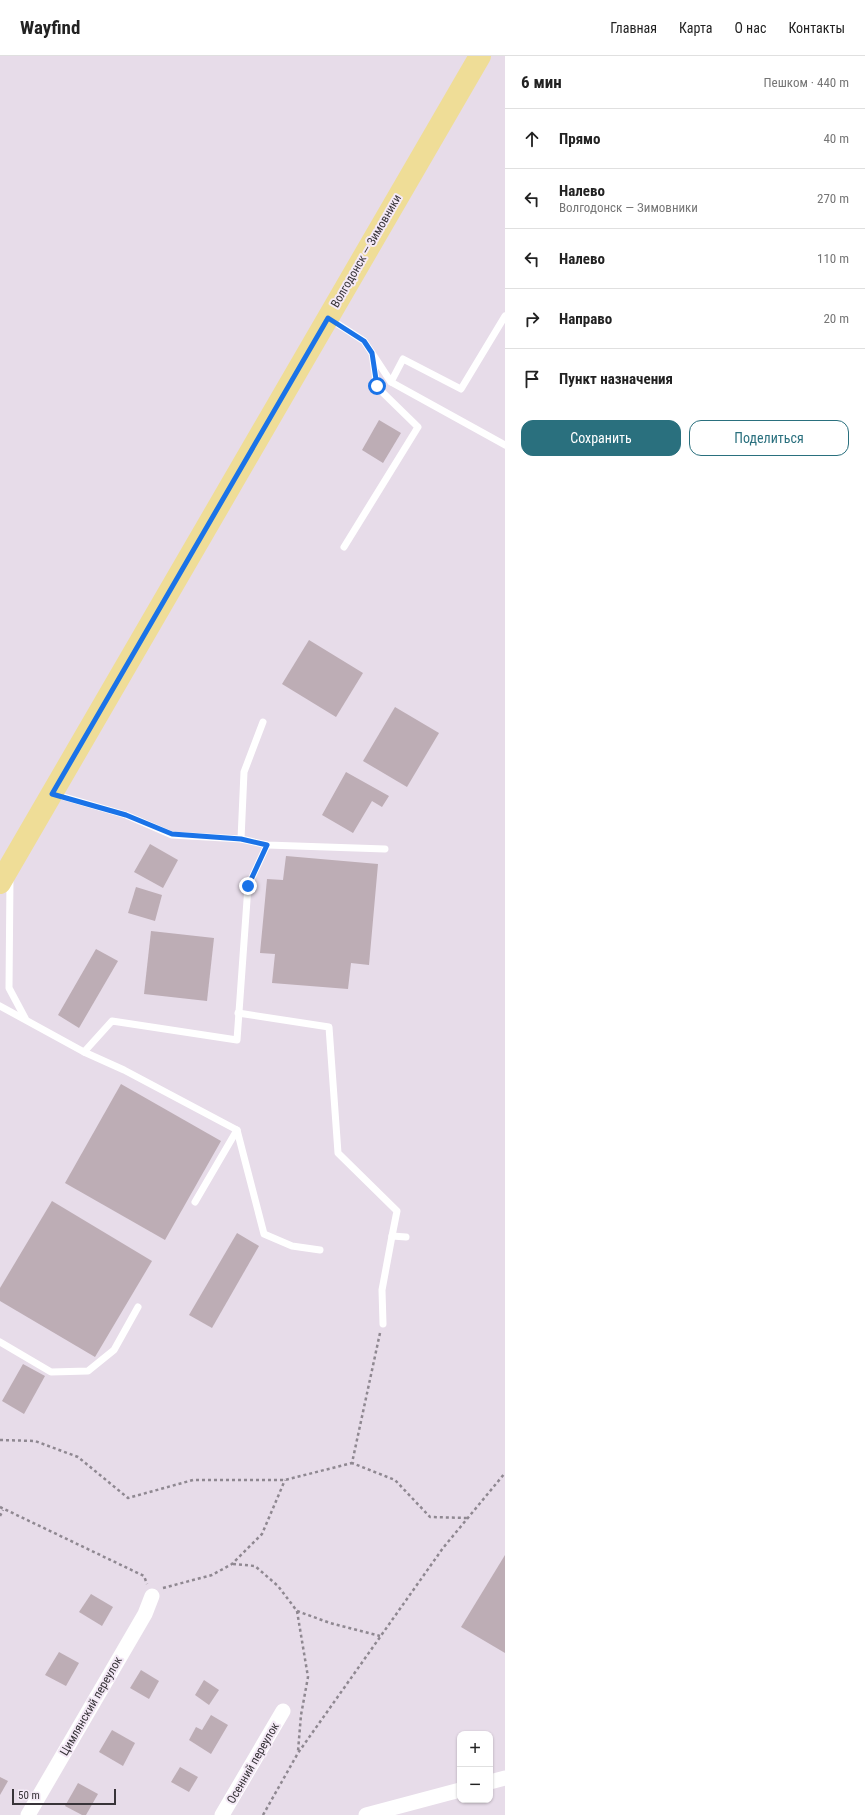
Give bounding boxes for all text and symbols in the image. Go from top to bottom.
text: Wayfind [20,16,80,39]
text: Главная [610,20,657,36]
text: Карта [679,20,712,36]
text: О нас [734,20,766,36]
text: Контакты [788,20,845,36]
text: 6 мин [521,72,562,92]
text: Пешком · 440 m [763,75,849,90]
icon: ahead [521,128,543,150]
text: Прямо [559,130,600,148]
text: 40 m [823,131,849,146]
text: Налево [559,182,605,200]
icon: left [521,188,543,210]
text: 270 m [817,191,849,206]
street label: Волгодонск — Зимовники [328,192,404,310]
text: Волгодонск — Зимовники [559,200,698,215]
icon: left [521,248,543,270]
text: Налево [559,250,605,268]
text: 110 m [817,251,849,266]
icon: right [521,308,543,330]
text: Направо [559,310,612,328]
text: 20 m [823,311,849,326]
icon: arrive [521,368,543,390]
text: Пункт назначения [559,370,673,388]
route start [368,377,386,395]
button: Сохранить [521,420,681,456]
button: Поделиться [689,420,849,456]
route end [239,877,257,895]
street label: Цимлянский переулок [57,1654,125,1758]
street label: Осенний переулок [224,1720,282,1806]
map controls [457,1731,493,1803]
button: + [457,1731,493,1767]
button: − [457,1767,493,1803]
scale bar [12,1787,116,1806]
text: 50 m [18,1789,40,1802]

